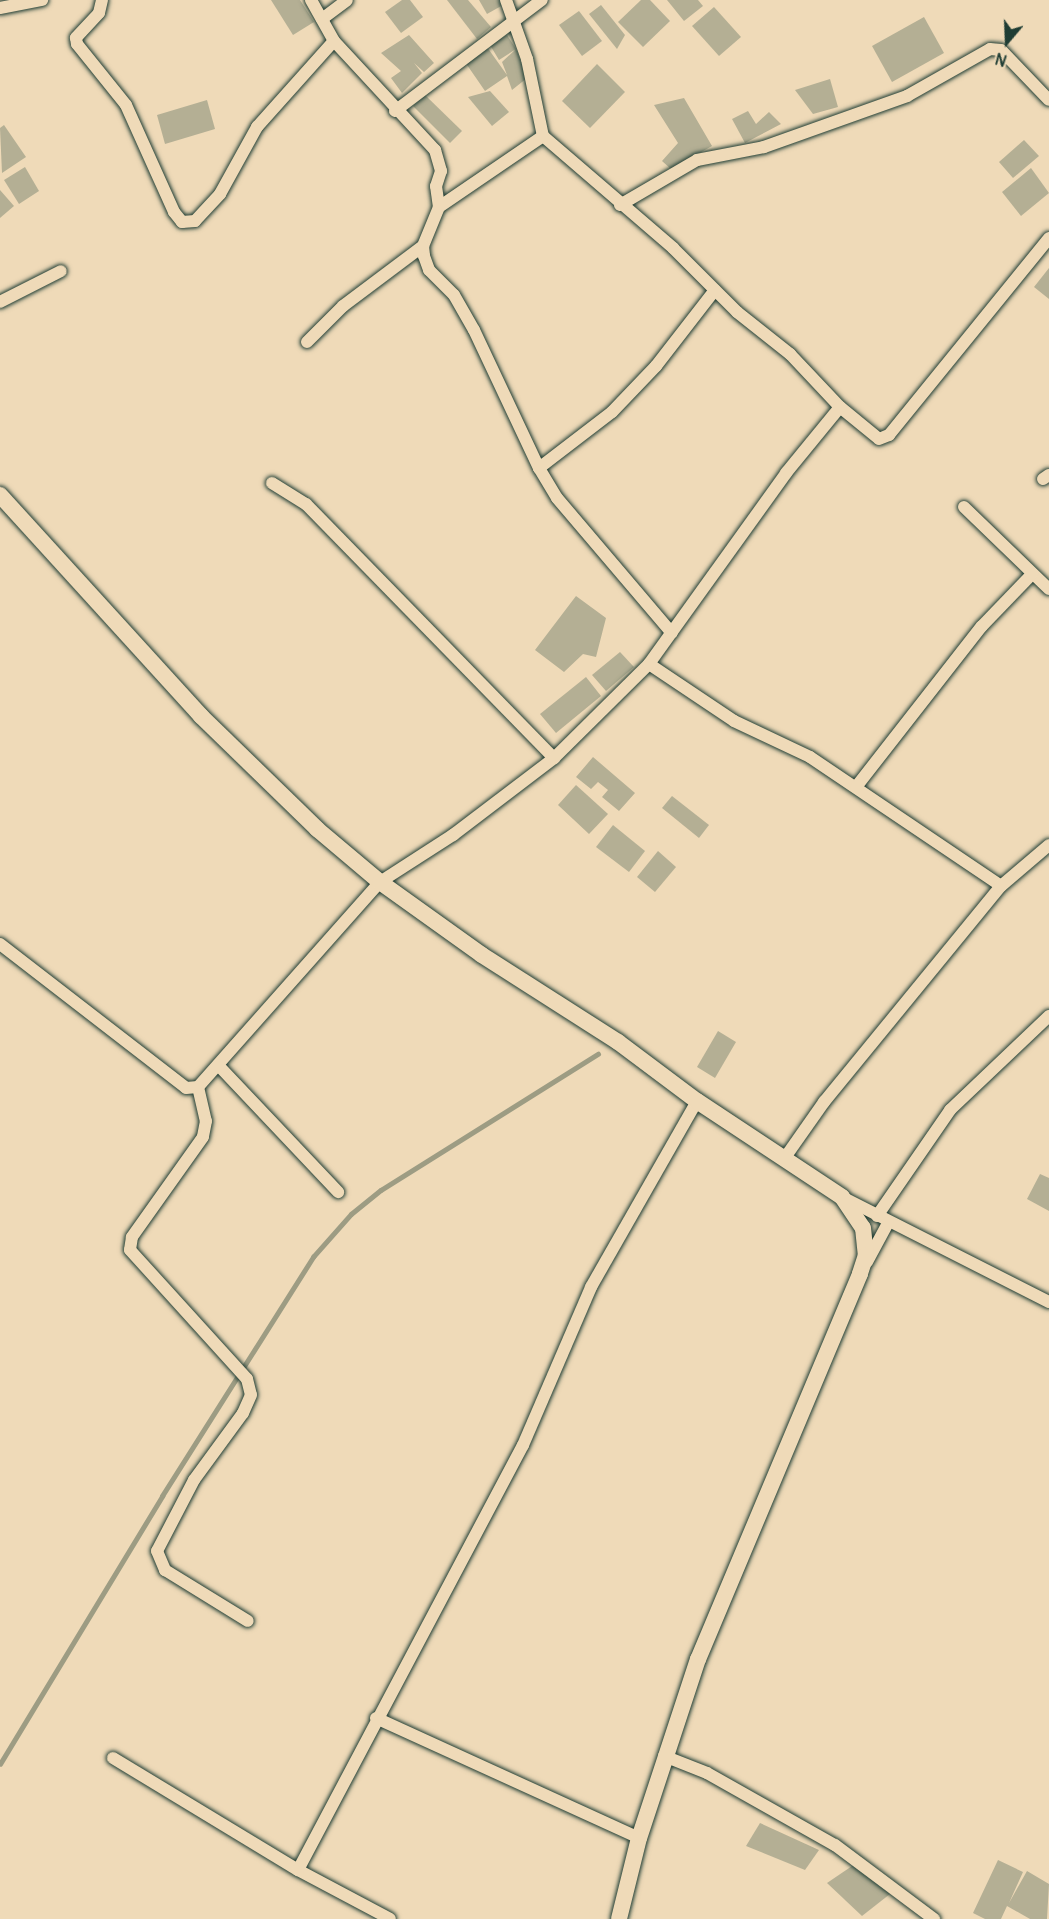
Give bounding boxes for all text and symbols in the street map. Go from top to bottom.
north arrow [977,12,1037,72]
text: N [993,48,1010,70]

